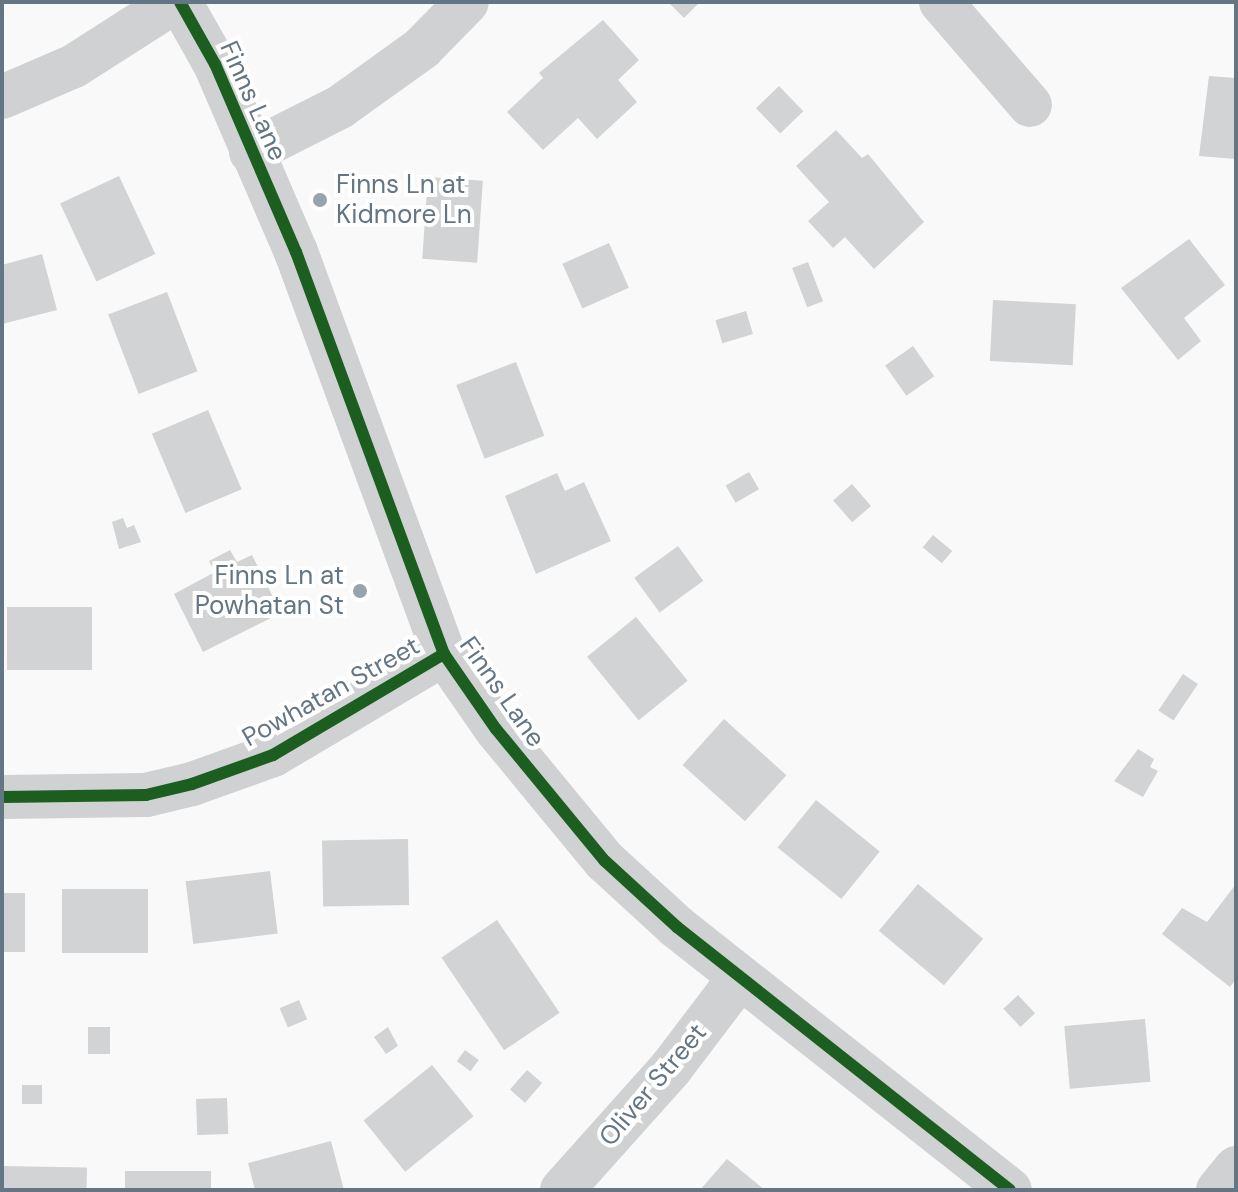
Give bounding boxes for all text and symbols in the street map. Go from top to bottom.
street label: Finns Lane [213,36,293,166]
place label: Finns Ln at Kidmore Ln [336,169,472,230]
marker: Finns Ln at Kidmore Ln [311,191,329,209]
place label: Finns Ln at Powhatan St [195,560,344,622]
marker: Finns Ln at Powhatan St [351,582,369,600]
street label: Powhatan Street [237,630,425,754]
street label: Finns Lane [453,631,551,753]
street label: Oliver Street [593,1017,713,1153]

